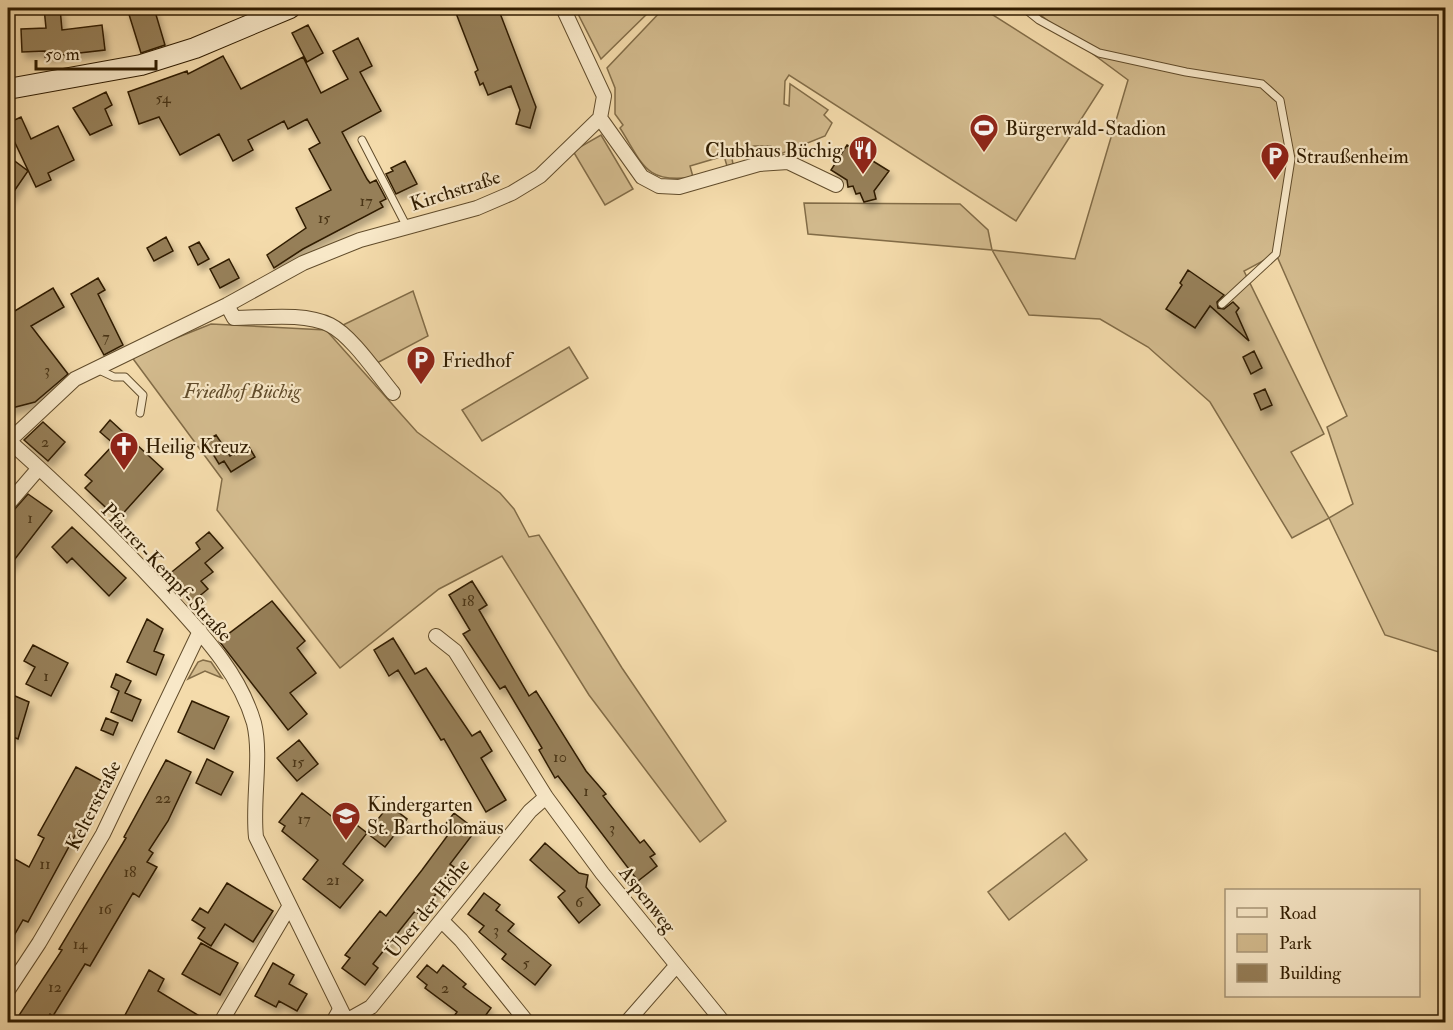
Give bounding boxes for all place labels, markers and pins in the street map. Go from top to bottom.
sports icon: Bürgerwald-Stadion [968,112,1000,154]
place label: Bürgerwald-Stadion [1005,116,1166,141]
restaurant icon: Clubhaus Büchig [847,134,879,176]
place label: Clubhaus Büchig [705,138,843,163]
parking icon: Straußenheim [1259,140,1291,182]
place label: Straußenheim [1296,144,1409,169]
parking icon: Friedhof [405,344,437,386]
place label: Friedhof [442,348,515,373]
church icon: Heilig Kreuz [108,430,140,472]
place label: Heilig Kreuz [145,434,249,459]
place label: Kindergarten St. Bartholomäus [367,792,504,840]
school or university icon: Kindergarten St. Bartholomäus [330,800,362,842]

